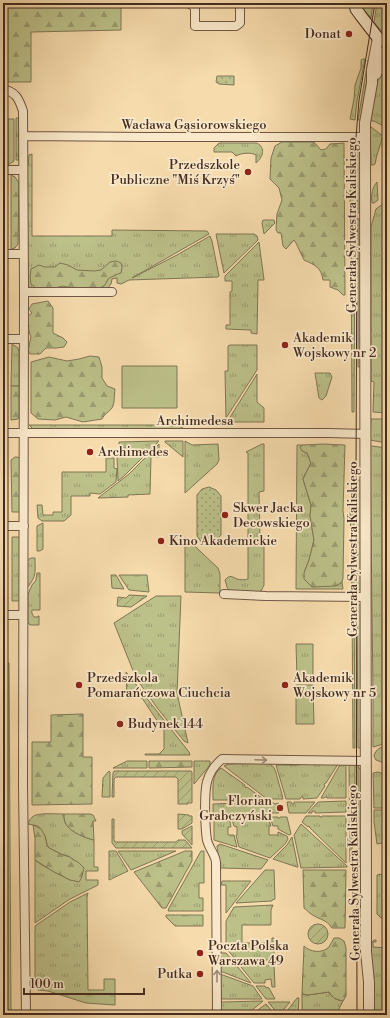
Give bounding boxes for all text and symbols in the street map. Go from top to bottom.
place label: Donat [305,26,341,42]
marker: Donat [344,29,354,39]
street label: Wacława Gąsiorowskiego [120,117,267,133]
street label: Generała Sylwestra Kaliskiego [344,137,360,313]
place label: Przedszkole Publiczne "Miś Krzyś" [110,157,240,188]
marker: Przedszkole Publiczne "Miś Krzyś" [243,167,253,177]
place label: Akademik Wojskowy nr 2 [292,330,376,361]
marker: Akademik Wojskowy nr 2 [280,340,290,350]
street label: Archimedesa [155,413,234,429]
place label: Archimedes [97,444,169,460]
marker: Archimedes [85,447,95,457]
street label: Generała Sylwestra Kaliskiego [345,461,361,637]
place label: Skwer Jacka Decowskiego [233,500,310,531]
marker: Skwer Jacka Decowskiego [220,510,230,520]
place label: Kino Akademickie [169,533,277,549]
marker: Kino Akademickie [156,536,166,546]
place label: Przedszkola Pomarańczowa Ciuchcia [87,670,231,701]
place label: Akademik Wojskowy nr 5 [292,670,376,701]
marker: Przedszkola Pomarańczowa Ciuchcia [74,680,84,690]
marker: Akademik Wojskowy nr 5 [280,680,290,690]
place label: Budynek 144 [127,716,203,732]
marker: Budynek 144 [115,719,125,729]
one-way arrow [254,756,267,764]
street label: Generała Sylwestra Kaliskiego [344,785,364,961]
place label: Florian Grabczyński [199,793,272,824]
marker: Florian Grabczyński [275,803,285,813]
place label: Poczta Polska Warszawa 49 [207,938,289,969]
marker: Poczta Polska Warszawa 49 [195,948,205,958]
place label: Putka [157,966,192,982]
marker: Putka [195,969,205,979]
scale bar [24,970,144,996]
one-way arrow [213,970,221,983]
text: 100 m [30,977,64,992]

